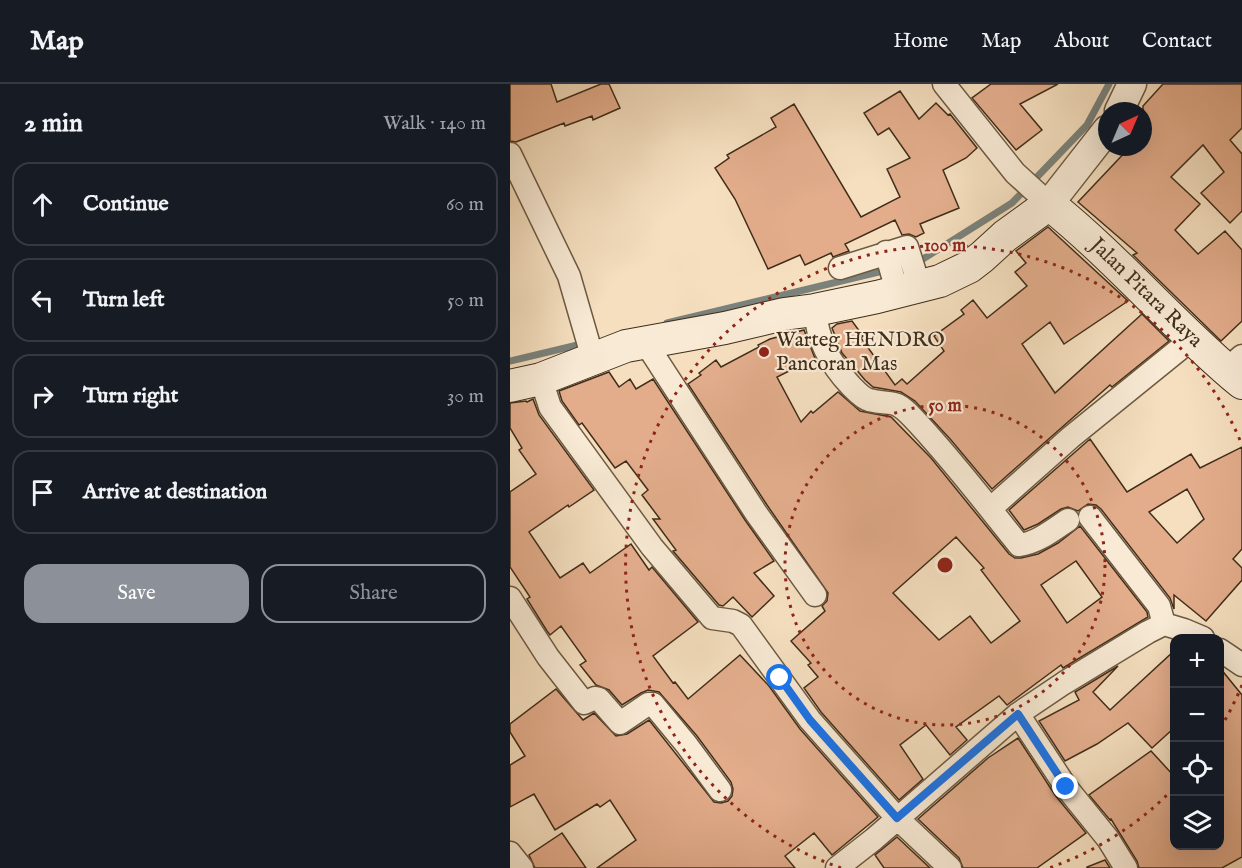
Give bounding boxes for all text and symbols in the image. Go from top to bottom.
text: Map [30,24,84,59]
text: Home [893,28,948,55]
text: Map [981,28,1021,55]
text: About [1054,28,1109,55]
text: Contact [1142,28,1212,55]
north arrow [1098,102,1152,156]
text: 2 min [24,107,83,140]
text: Walk · 140 m [383,111,486,136]
icon: ahead [26,188,59,221]
text: Continue [83,190,169,218]
text: 60 m [446,192,484,217]
street label: Jalan Pitara Raya [1082,231,1209,354]
text: 100 m [924,235,966,258]
icon: left [26,284,59,317]
text: Turn left [83,286,165,314]
text: 50 m [447,288,484,313]
place label: Warteg HENDRO Pancoran Mas [776,327,945,378]
marker: Warteg HENDRO Pancoran Mas [757,345,771,359]
icon: right [26,380,59,413]
text: Turn right [83,382,178,410]
text: 30 m [447,384,484,409]
text: 50 m [928,395,962,418]
icon: arrive [26,476,59,509]
text: Arrive at destination [83,478,267,506]
centre of rings [935,555,955,575]
button: Save [24,564,249,623]
button: Share [261,564,486,623]
map controls [1170,634,1224,850]
button: + [1170,634,1224,688]
route start [766,664,792,690]
button: − [1170,688,1224,742]
button: locate [1170,742,1224,796]
route end [1052,773,1078,799]
button: layers [1170,796,1224,850]

